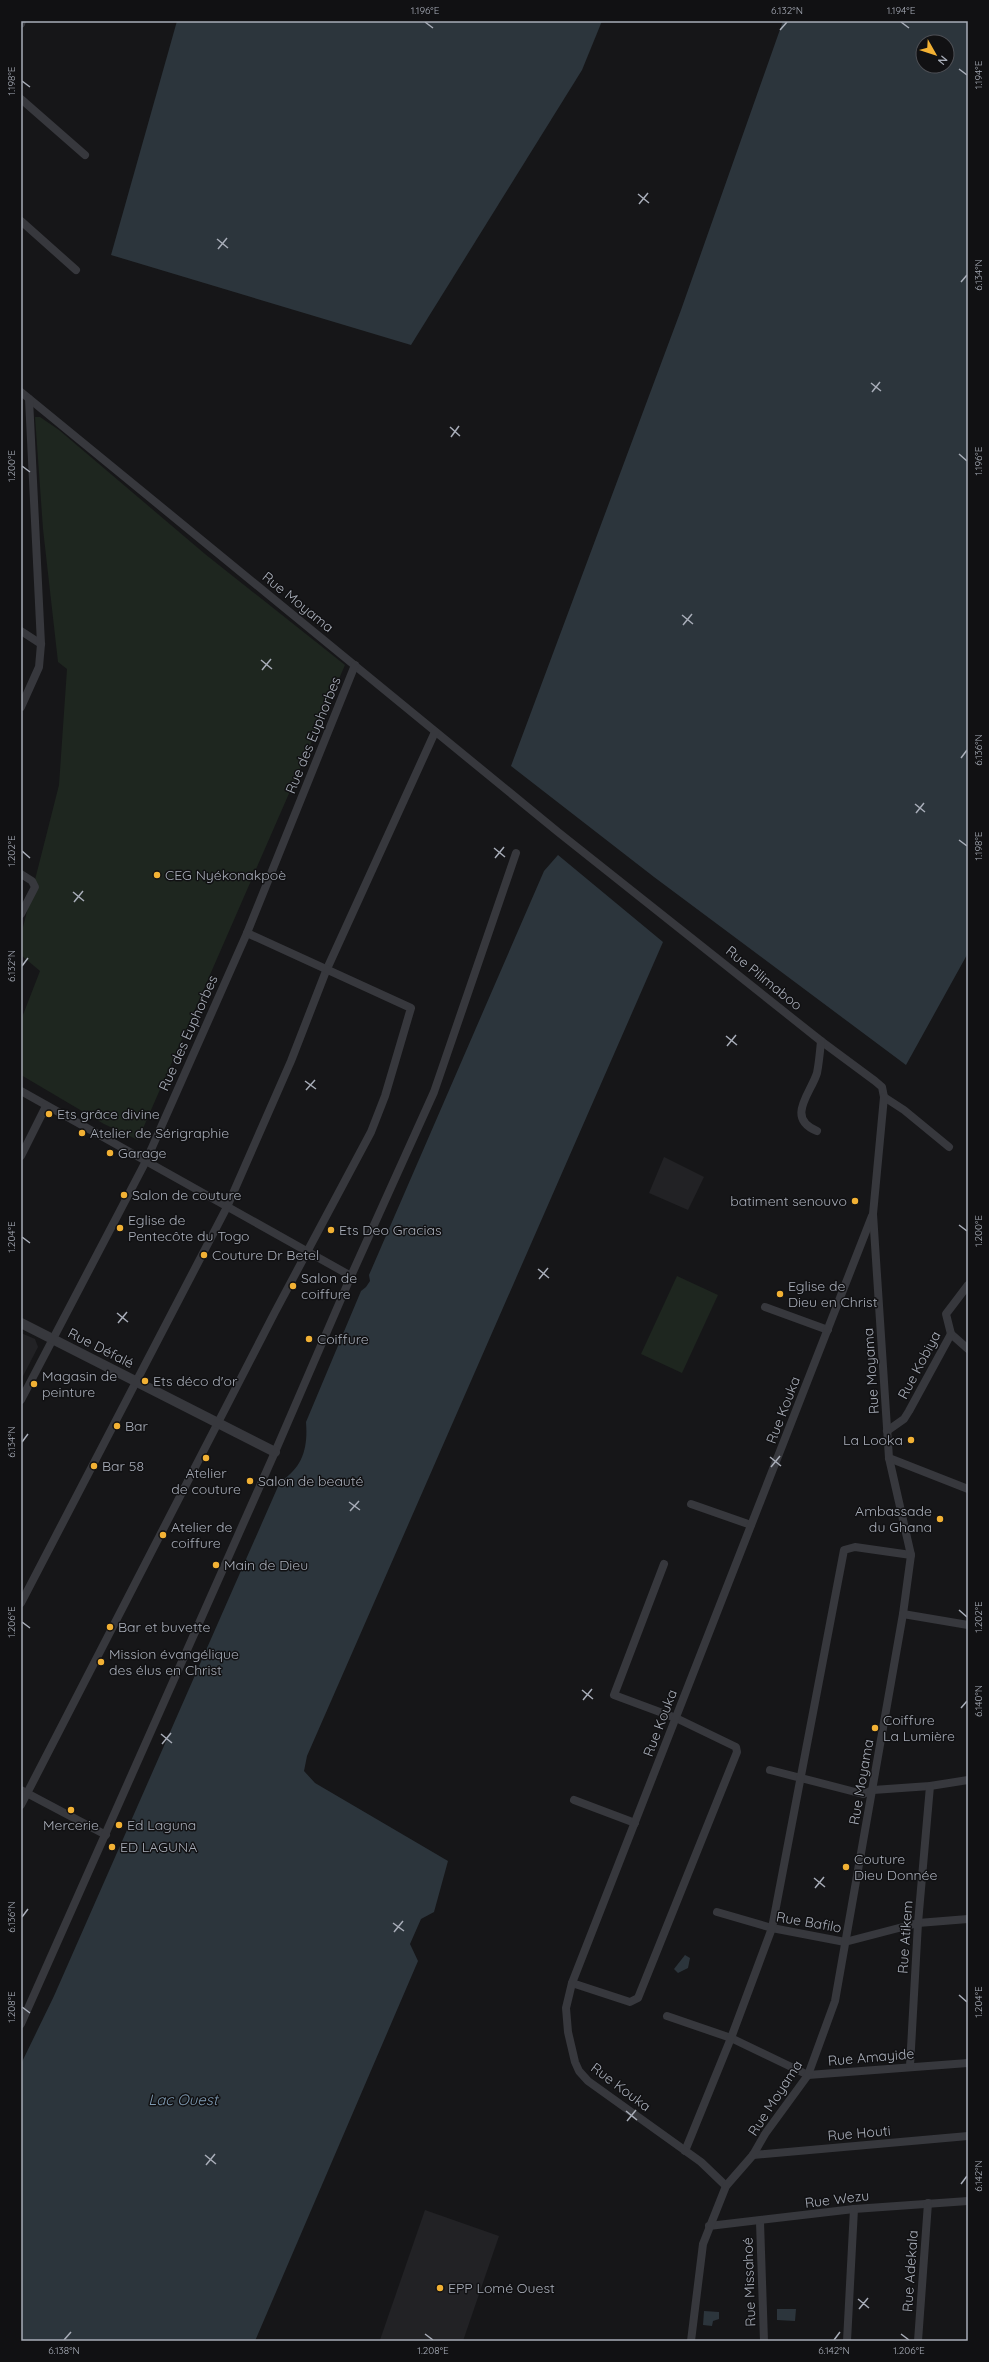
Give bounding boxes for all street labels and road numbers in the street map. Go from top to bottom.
street label: Rue Moyama [259,568,337,636]
street label: Rue des Euphorbes [281,674,345,796]
street label: Rue Pilimaboo [722,942,806,1014]
street label: Rue des Euphorbes [154,972,222,1094]
street label: Rue Défalé [65,1324,137,1372]
street label: Rue Moyama [859,1327,883,1415]
street label: Rue Kobiya [894,1328,944,1402]
street label: Rue Kouka [762,1374,804,1446]
street label: Rue Kouka [639,1687,681,1759]
street label: Rue Moyama [845,1738,877,1826]
street label: Rue Atikem [893,1900,917,1974]
street label: Rue Bafilo [775,1907,843,1937]
street label: Rue Amayide [827,2044,915,2070]
street label: Rue Moyama [744,2057,806,2139]
street label: Rue Kouka [587,2059,655,2115]
street label: Rue Houti [827,2121,891,2145]
street label: Rue Wezu [804,2186,870,2212]
street label: Rue Adekala [898,2229,922,2313]
street label: Rue Missahoé [738,2237,760,2327]

